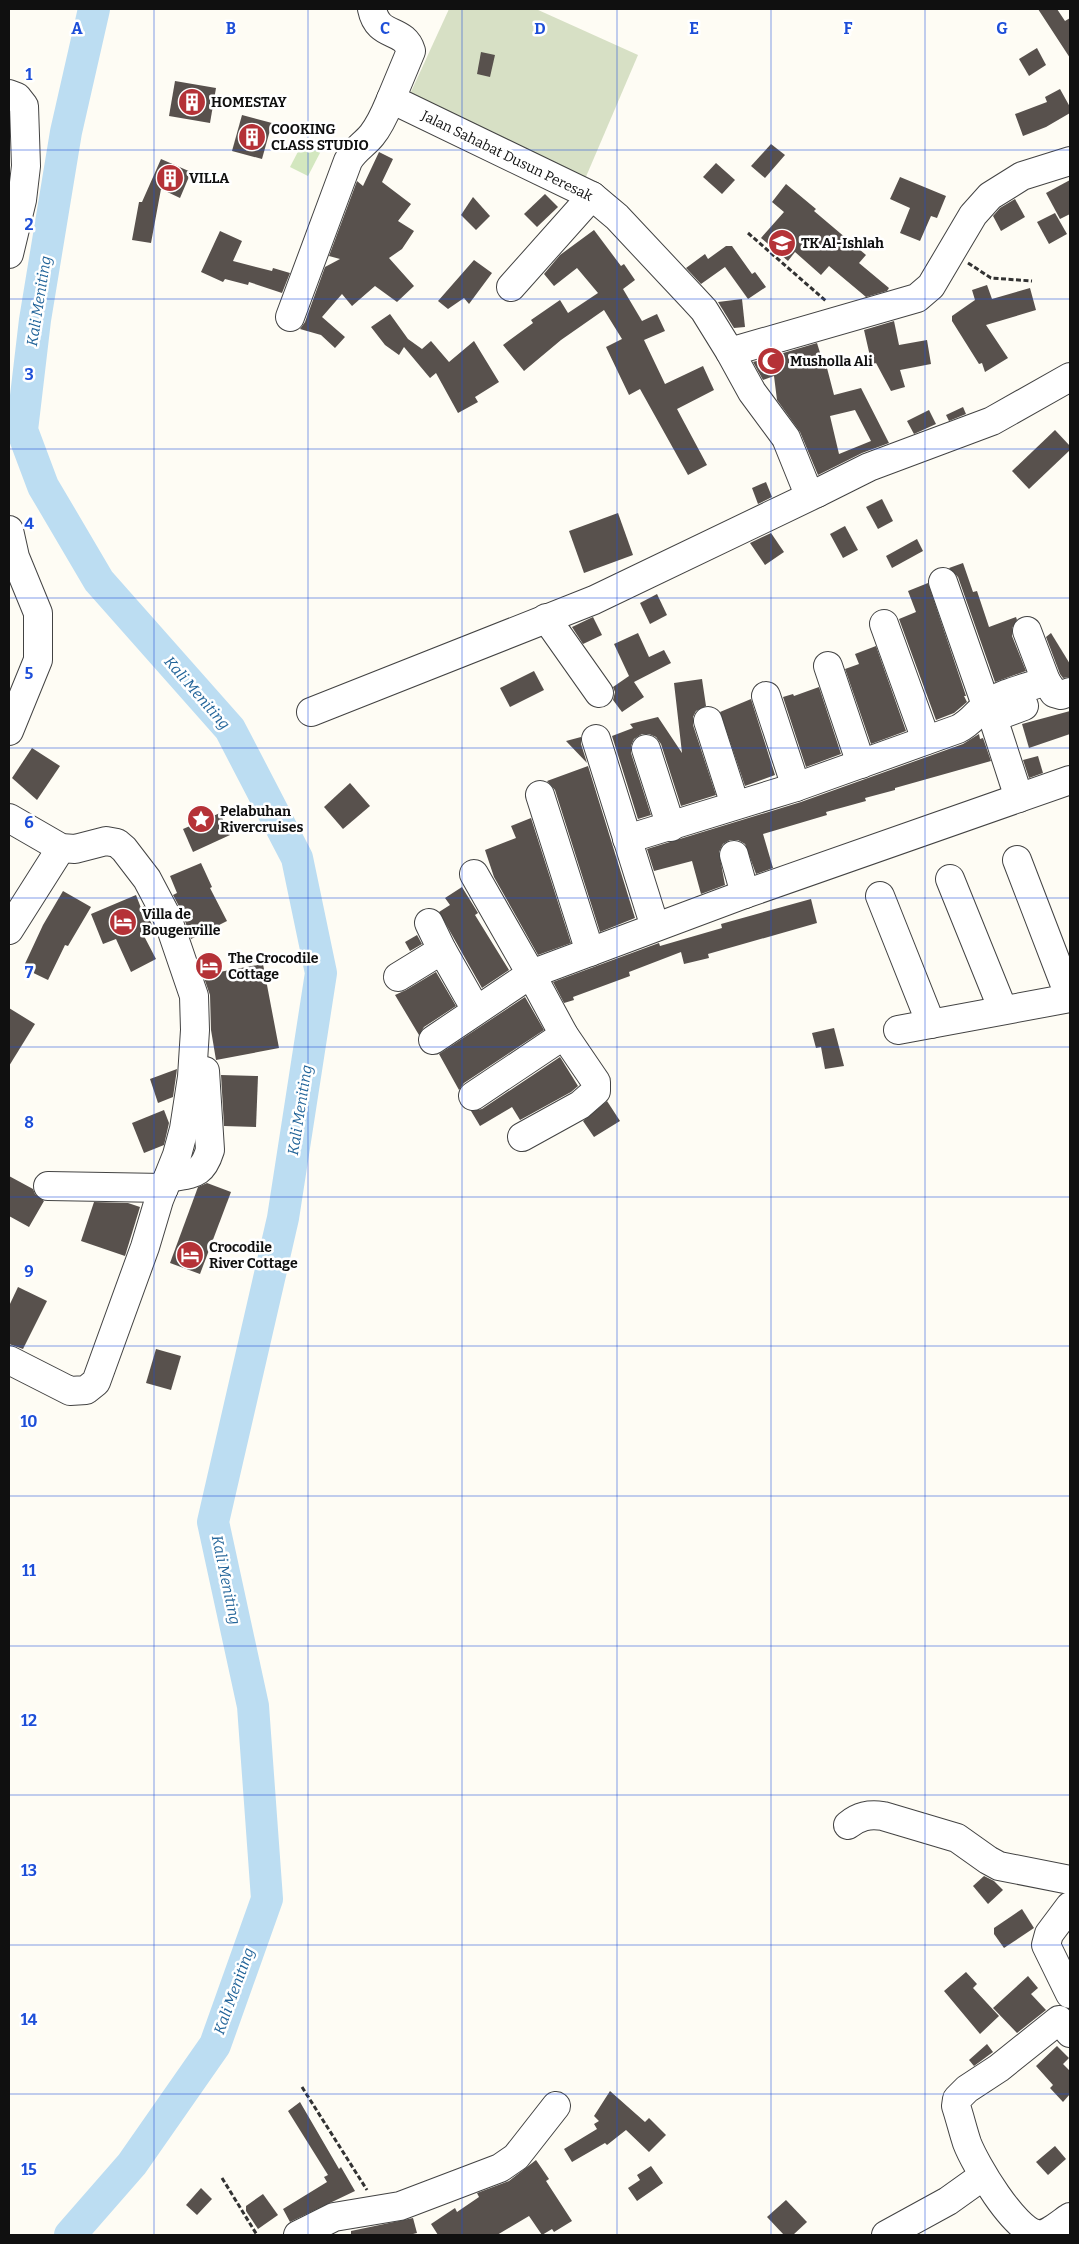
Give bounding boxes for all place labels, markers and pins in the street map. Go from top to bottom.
building icon: HOMESTAY [177,87,207,117]
place label: HOMESTAY [211,94,288,111]
place label: COOKING CLASS STUDIO [271,121,369,154]
building icon: COOKING CLASS STUDIO [237,122,267,152]
building icon: VILLA [155,163,185,193]
place label: VILLA [189,170,229,187]
school or university icon: TK Al-Ishlah [767,228,797,258]
place label: TK Al-Ishlah [801,235,884,252]
mosque icon: Musholla Ali [756,346,786,376]
place label: Musholla Ali [790,353,873,370]
place label: Pelabuhan Rivercruises [220,803,303,836]
place icon: Pelabuhan Rivercruises [186,804,216,834]
place label: Villa de Bougenville [142,906,221,939]
hotel icon: Villa de Bougenville [108,907,138,937]
place label: The Crocodile Cottage [228,950,319,983]
hotel icon: The Crocodile Cottage [194,951,224,981]
place label: Crocodile River Cottage [209,1239,298,1272]
hotel icon: Crocodile River Cottage [175,1240,205,1270]

